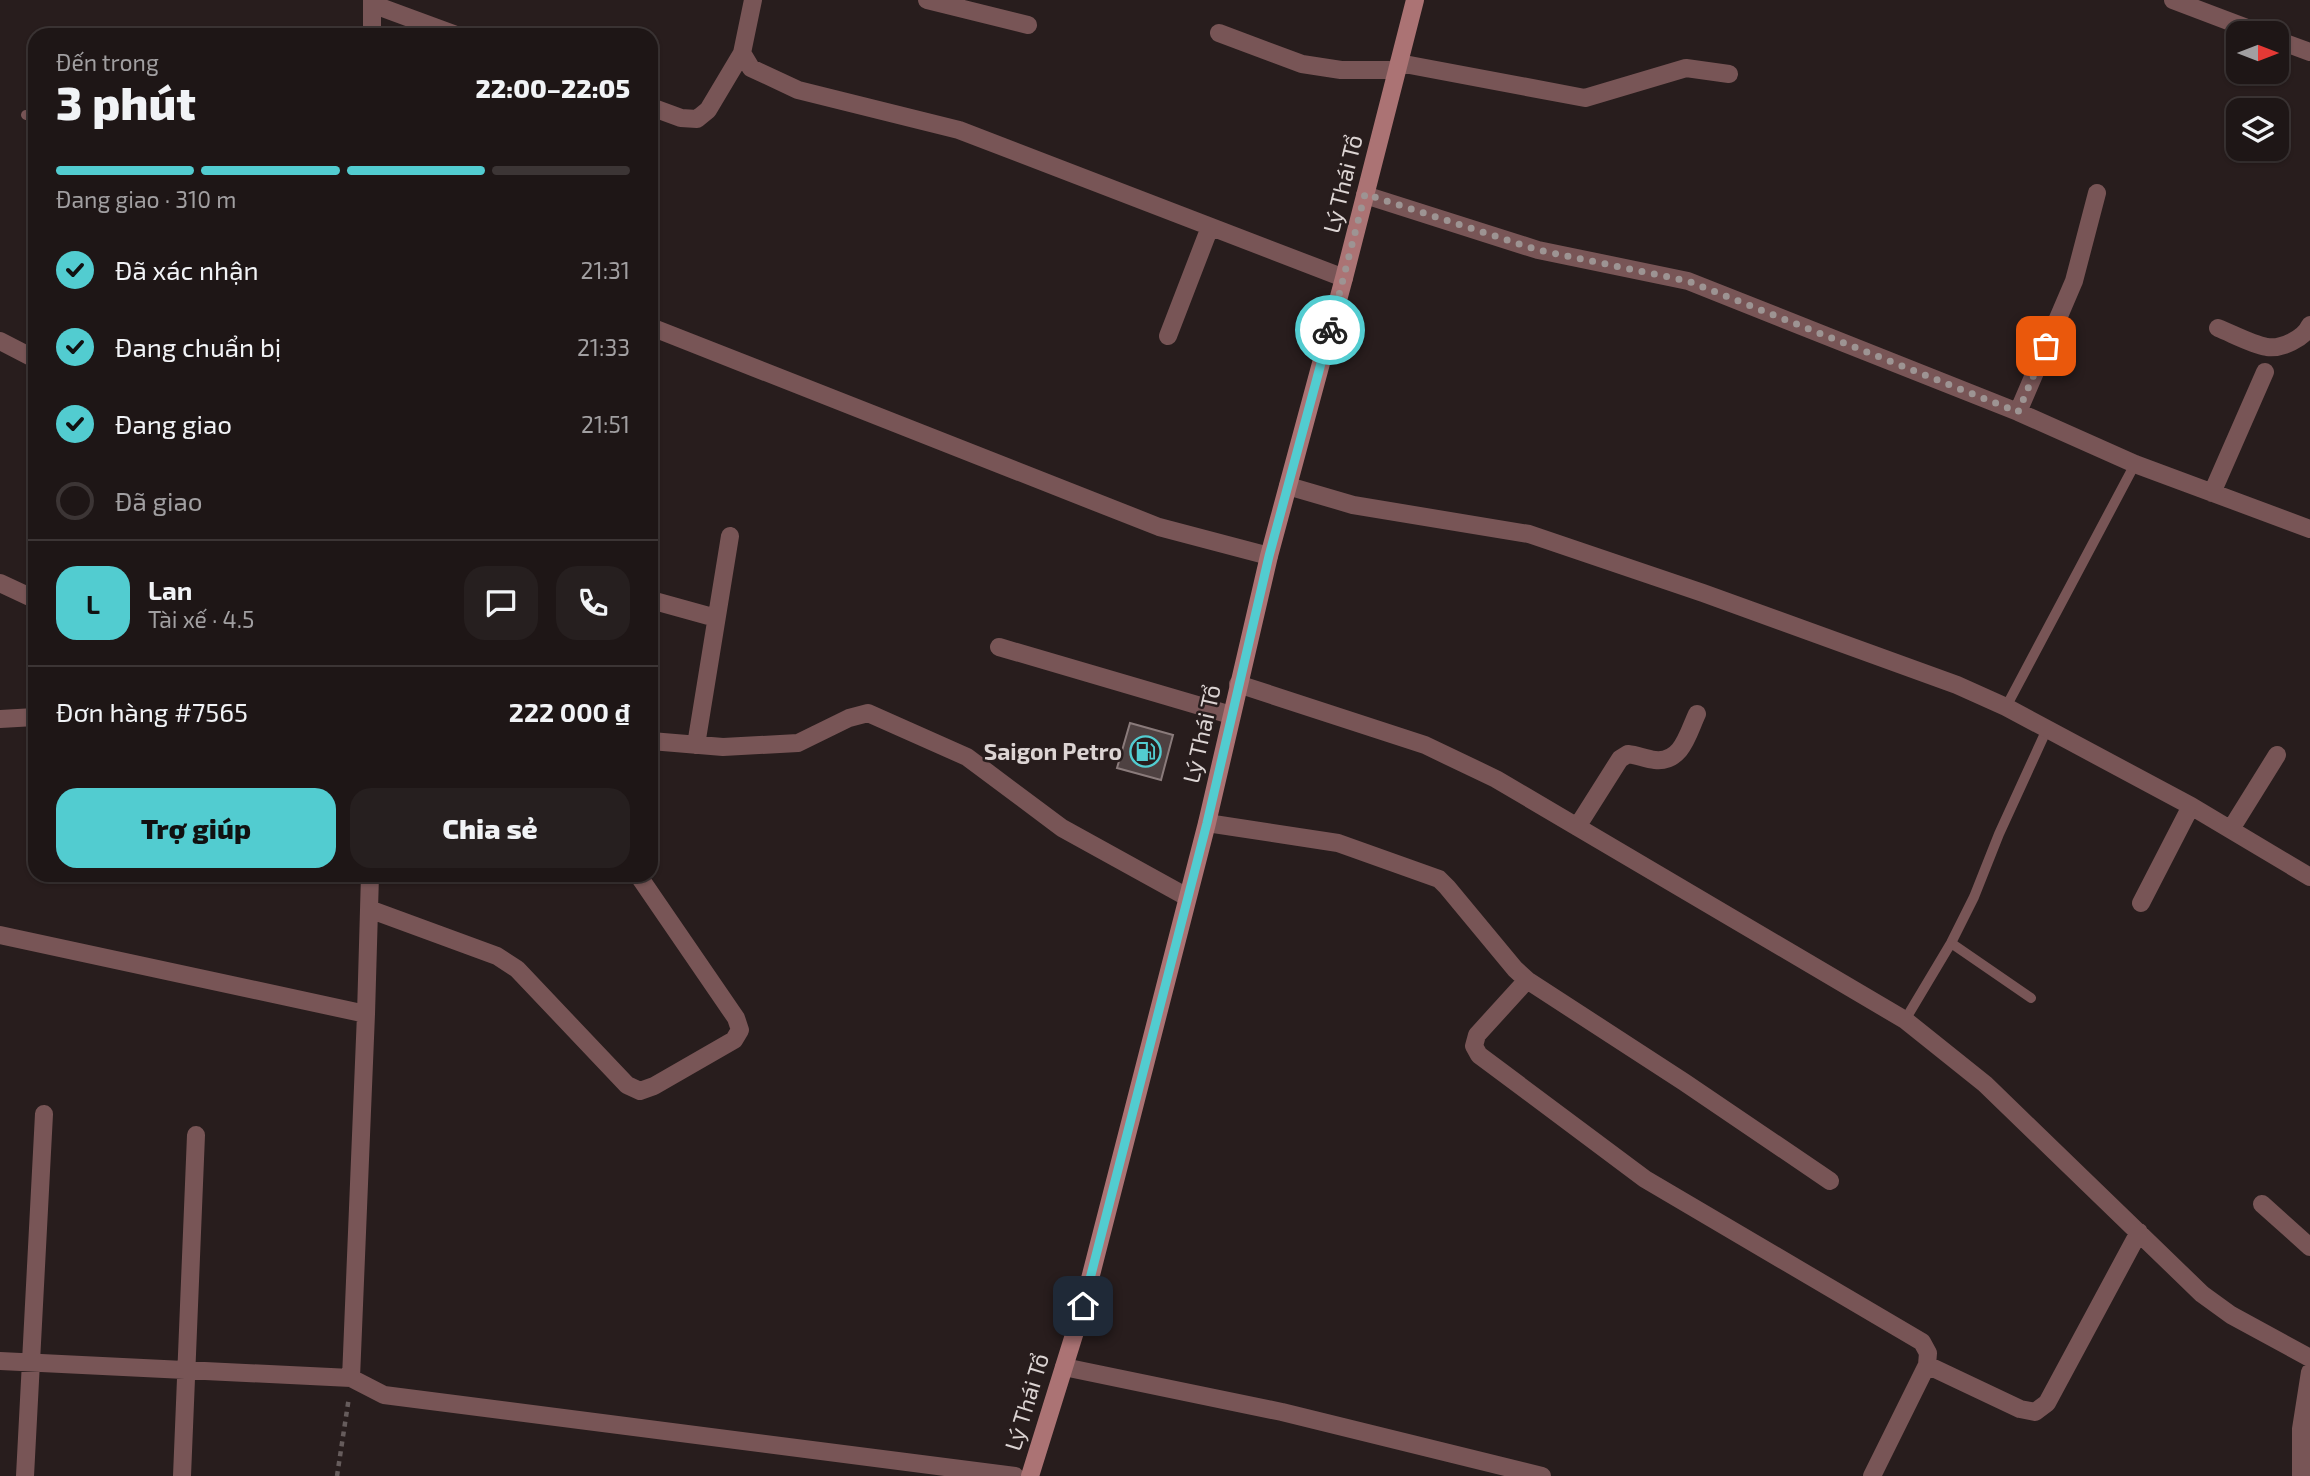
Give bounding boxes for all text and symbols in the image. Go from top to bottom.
north arrow [2226,21,2289,84]
map controls [2226,21,2289,161]
text: Đến trong [56,48,159,76]
text: 22:00–22:05 [476,72,630,103]
text: 3 phút [56,74,196,129]
button: layers [2226,98,2289,161]
street label: Lý Thái Tổ [1316,132,1368,236]
text: Đang giao · 310 m [56,185,236,213]
icon: check [56,251,94,289]
text: Đã xác nhận [115,254,259,285]
text: 21:31 [581,256,630,284]
courier [1295,295,1365,365]
icon: bike [1311,311,1349,349]
pin [2016,316,2076,376]
icon: bag [2027,327,2065,365]
icon: check [56,328,94,366]
text: Đang chuẩn bị [115,331,281,362]
text: 21:33 [577,333,630,361]
icon: check [56,405,94,443]
text: Đang giao [115,408,232,439]
text: 21:51 [581,410,630,438]
text: Đã giao [115,485,202,516]
button: chat [464,566,538,640]
button: phone [556,566,630,640]
text: Lan [148,574,192,605]
text: L [86,588,100,619]
text: Tài xế · 4.5 [148,605,254,633]
street label: Lý Thái Tổ [1176,682,1226,786]
text: Đơn hàng #7565 [56,696,248,727]
text: 222 000 ₫ [509,696,630,727]
fuel station icon: Saigon Petro [1128,735,1162,769]
place label: Saigon Petro [984,737,1122,765]
button: Trợ giúp [56,788,336,868]
button: Chia sẻ [350,788,630,868]
pin [1053,1276,1113,1336]
icon: home [1064,1287,1102,1325]
street label: Lý Thái Tổ [998,1350,1054,1454]

